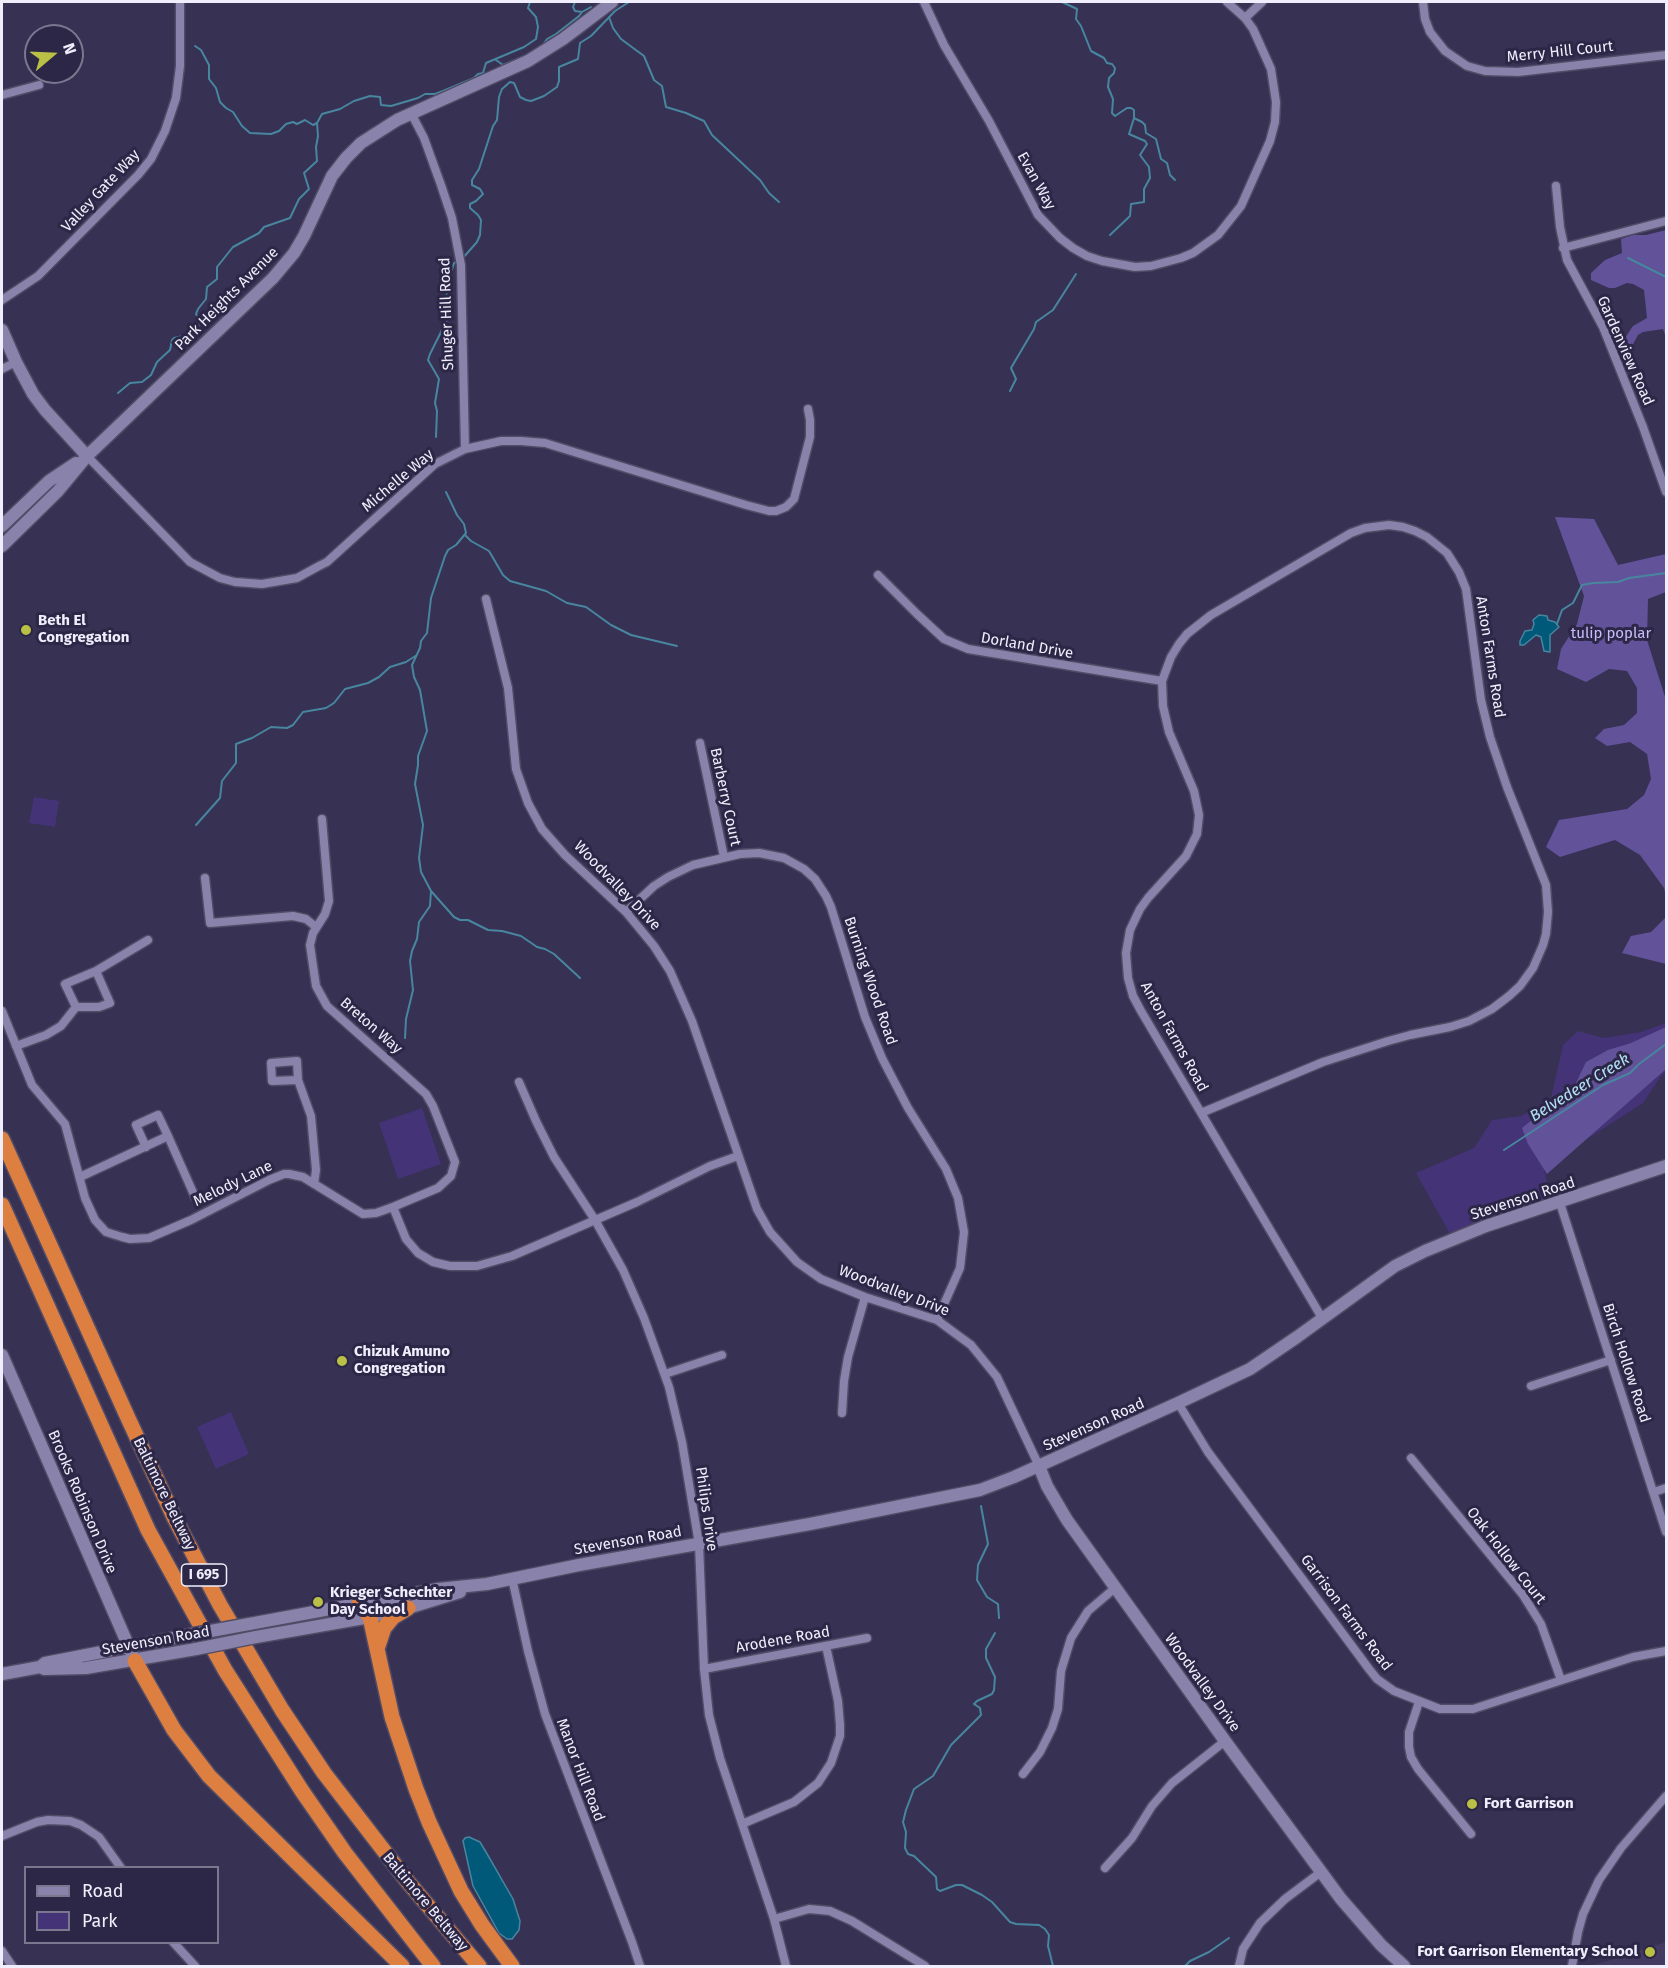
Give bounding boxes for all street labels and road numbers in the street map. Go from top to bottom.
street label: Merry Hill Court [1506,37,1614,67]
street label: Valley Gate Way [58,146,144,236]
street label: Evan Way [1013,149,1059,213]
street label: Park Heights Avenue [172,244,282,354]
street label: Shuger Hill Road [436,257,458,371]
street label: Gardenview Road [1593,293,1657,409]
street label: Michelle Way [358,446,438,516]
street label: Anton Farms Road [1471,595,1509,719]
street label: Dorland Drive [979,629,1075,663]
street label: Barberry Court [706,746,744,848]
street label: Woodvalley Drive [570,838,664,934]
street label: Burning Wood Road [840,914,900,1048]
street label: Anton Farms Road [1136,979,1212,1095]
street label: Breton Way [336,994,406,1058]
street label: Melody Lane [191,1157,275,1211]
street label: Stevenson Road [1468,1174,1578,1224]
street label: Woodvalley Drive [836,1262,952,1320]
street label: Birch Hollow Road [1598,1301,1654,1425]
street label: Stevenson Road [1041,1395,1147,1455]
street label: Brooks Robinson Drive [44,1428,120,1576]
street label: Baltimore Beltway [129,1435,199,1553]
street label: Philips Drive [691,1466,721,1552]
street label: Oak Hollow Court [1463,1504,1549,1608]
street label: Stevenson Road [573,1523,683,1559]
street label: Garrison Farms Road [1296,1551,1396,1675]
road number: I 695 [182,1564,226,1586]
street label: Stevenson Road [101,1623,211,1659]
street label: Arodene Road [734,1623,832,1657]
street label: Woodvalley Drive [1160,1630,1244,1736]
street label: Manor Hill Road [552,1716,608,1824]
street label: Baltimore Beltway [378,1849,472,1955]

